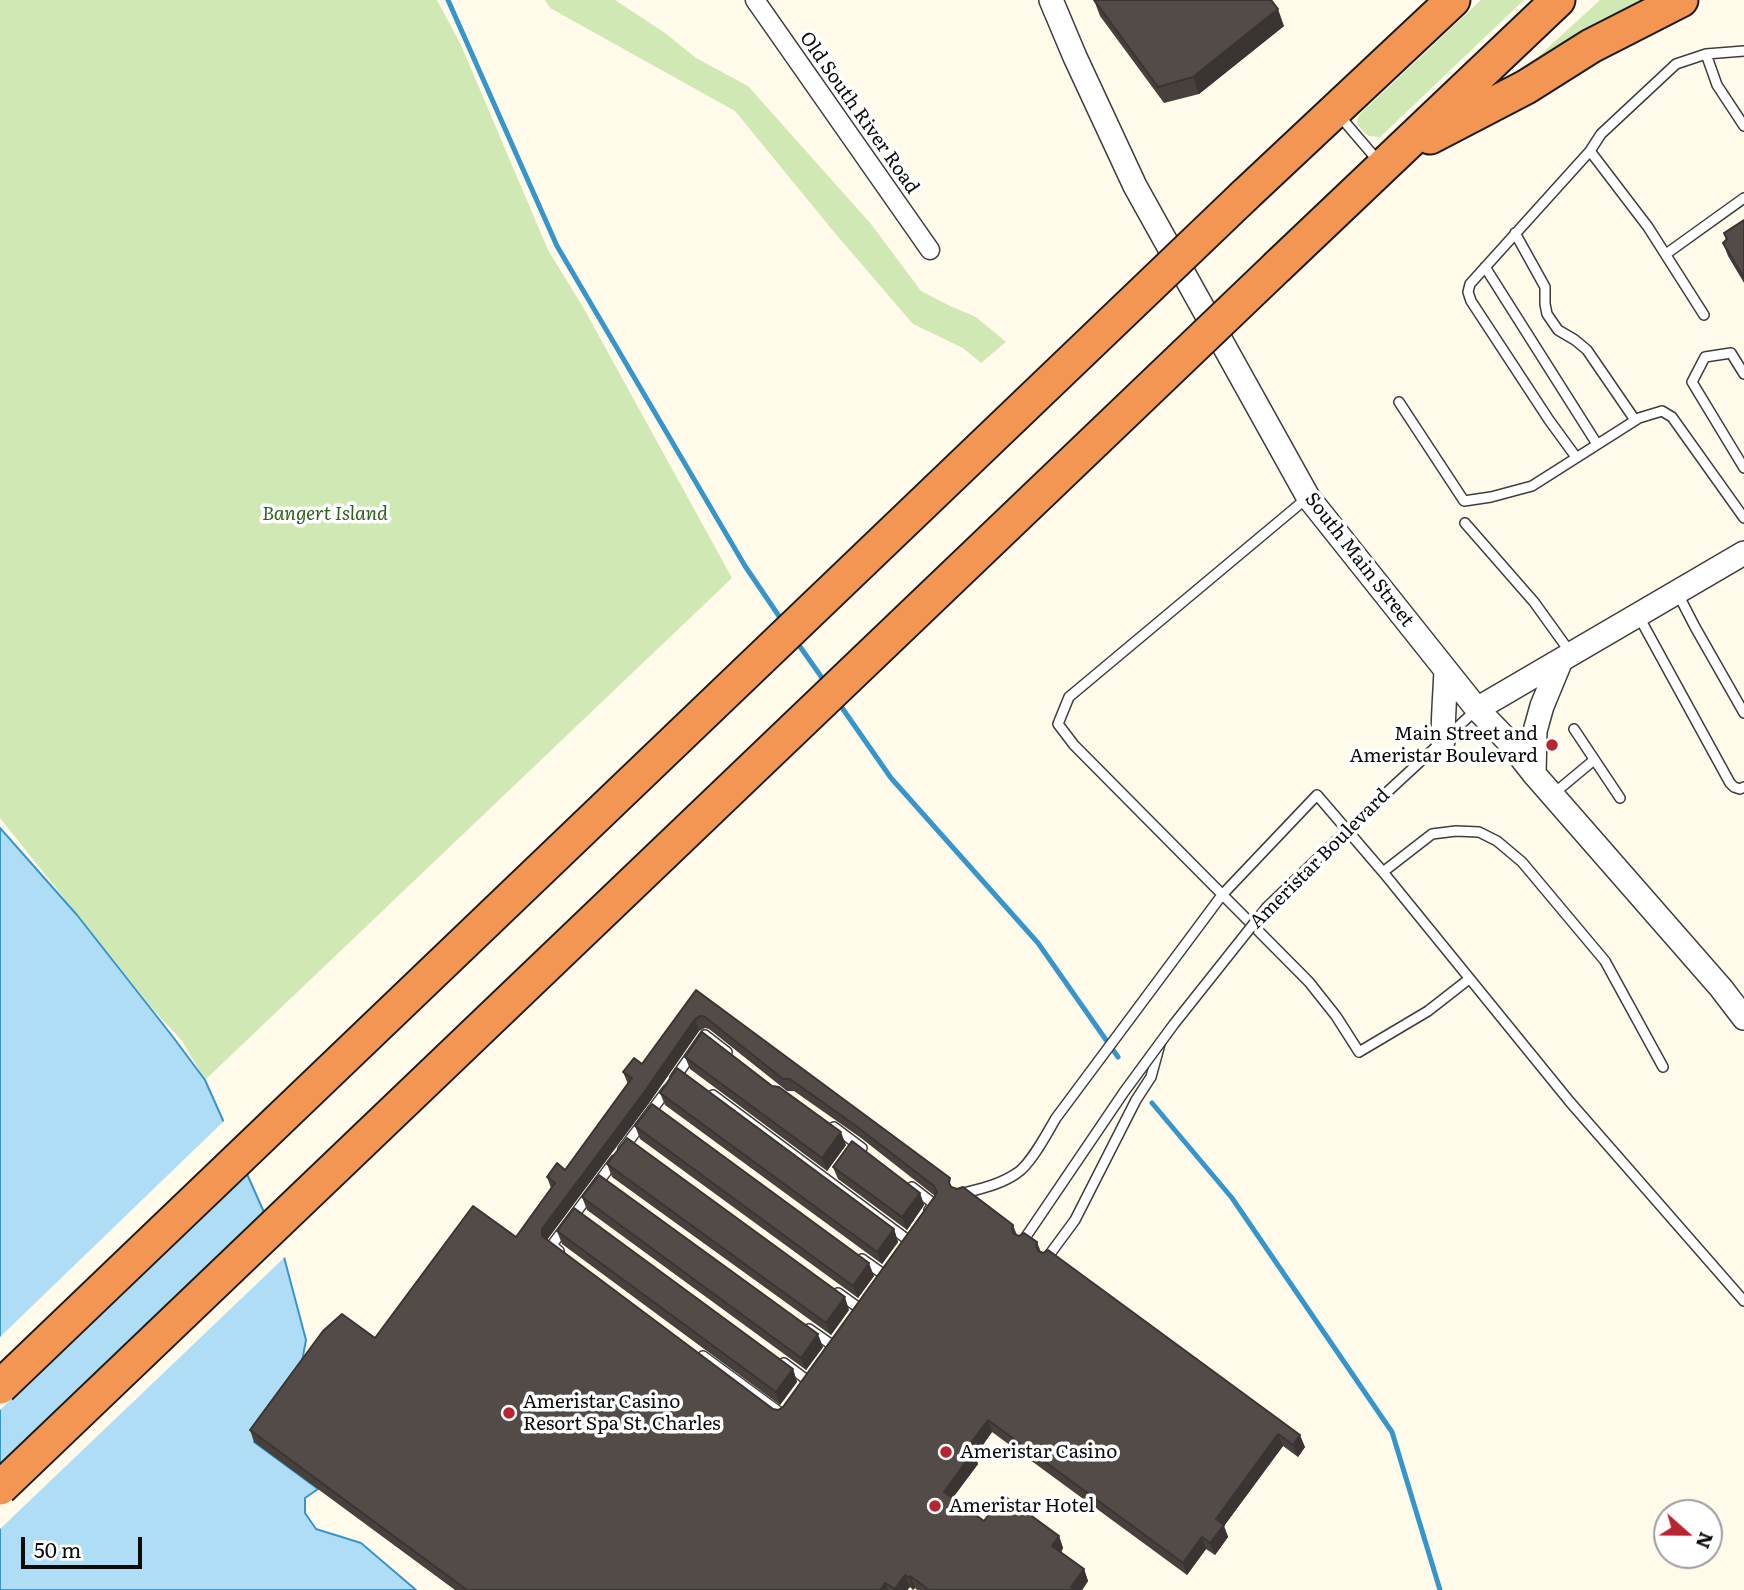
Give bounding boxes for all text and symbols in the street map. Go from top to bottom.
street label: Old South River Road [794,28,924,198]
street label: South Main Street [1300,488,1418,632]
park label: Bangert Island [262,503,388,525]
place label: Main Street and Ameristar Boulevard [1350,723,1538,767]
marker: Main Street and Ameristar Boulevard [1544,737,1560,753]
street label: Ameristar Boulevard [1245,784,1395,934]
place label: Ameristar Casino Resort Spa St. Charles [523,1391,721,1435]
marker: Ameristar Casino Resort Spa St. Charles [501,1405,517,1421]
place label: Ameristar Casino [960,1441,1117,1463]
marker: Ameristar Casino [938,1444,954,1460]
place label: Ameristar Hotel [949,1495,1095,1517]
marker: Ameristar Hotel [927,1498,943,1514]
north arrow [1653,1499,1723,1569]
scale bar [24,1524,145,1568]
text: N [1690,1528,1722,1553]
text: 50 m [34,1533,81,1564]

